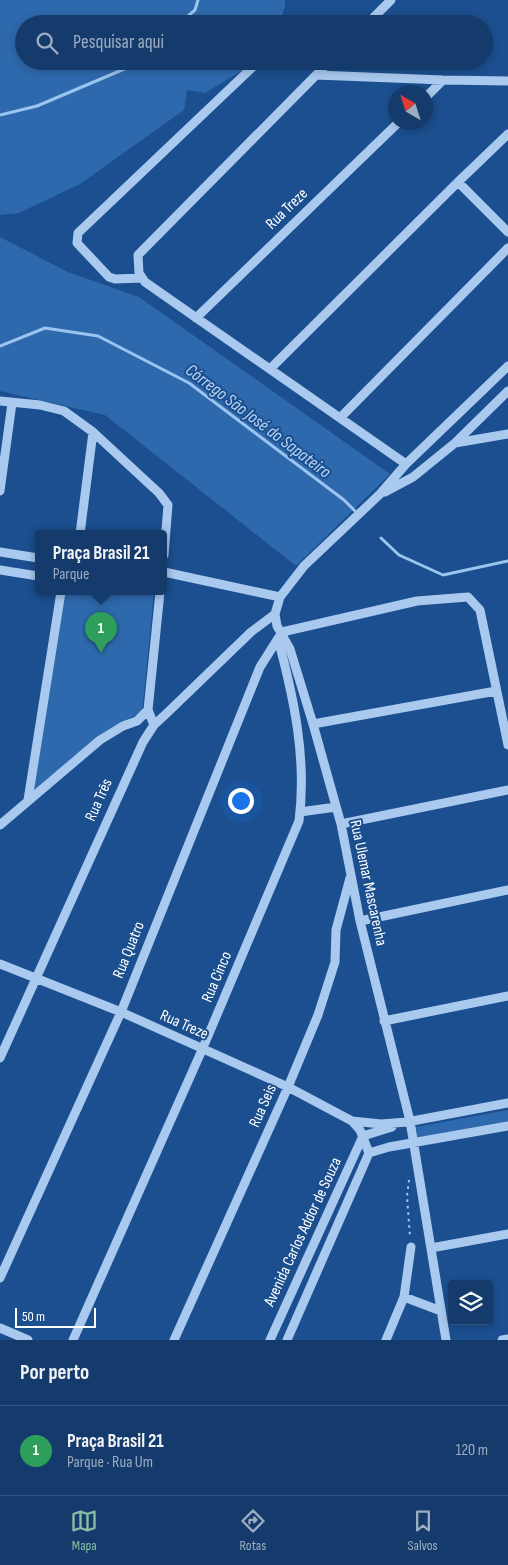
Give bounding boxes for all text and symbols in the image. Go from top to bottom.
search box [15,15,493,70]
icon: search [33,29,61,57]
text: Pesquisar aqui [73,31,164,54]
north arrow [388,85,433,130]
street label: Rua Treze [262,185,312,233]
water label: Córrego São José do Sapateiro [181,359,335,483]
popup [35,530,167,595]
text: Praça Brasil 21 [53,542,149,565]
text: Parque [53,565,89,584]
pin: 1 [85,612,117,653]
street label: Rua Três [81,776,117,824]
your location [228,788,254,814]
street label: Rua Ulemar Mascarenha [345,818,391,948]
street label: Rua Quatro [109,919,149,981]
street label: Rua Cinco [198,949,236,1005]
street label: Rua Treze [157,1006,211,1044]
street label: Rua Seis [245,1081,281,1130]
street label: Avenida Carlos Addor de Souza [260,1155,346,1310]
map controls [448,1280,493,1325]
button: layers [448,1280,493,1325]
scale bar [15,1305,96,1328]
text: 50 m [22,1308,45,1325]
text: Por perto [20,1360,89,1385]
text: Praça Brasil 21 [67,1430,164,1453]
text: 1 [33,1441,39,1460]
text: 120 m [456,1441,488,1460]
text: Parque · Rua Um [67,1453,153,1472]
tab: Mapa [70,1507,98,1554]
tab: Rotas [239,1507,267,1554]
tab: Salvos [408,1507,438,1554]

